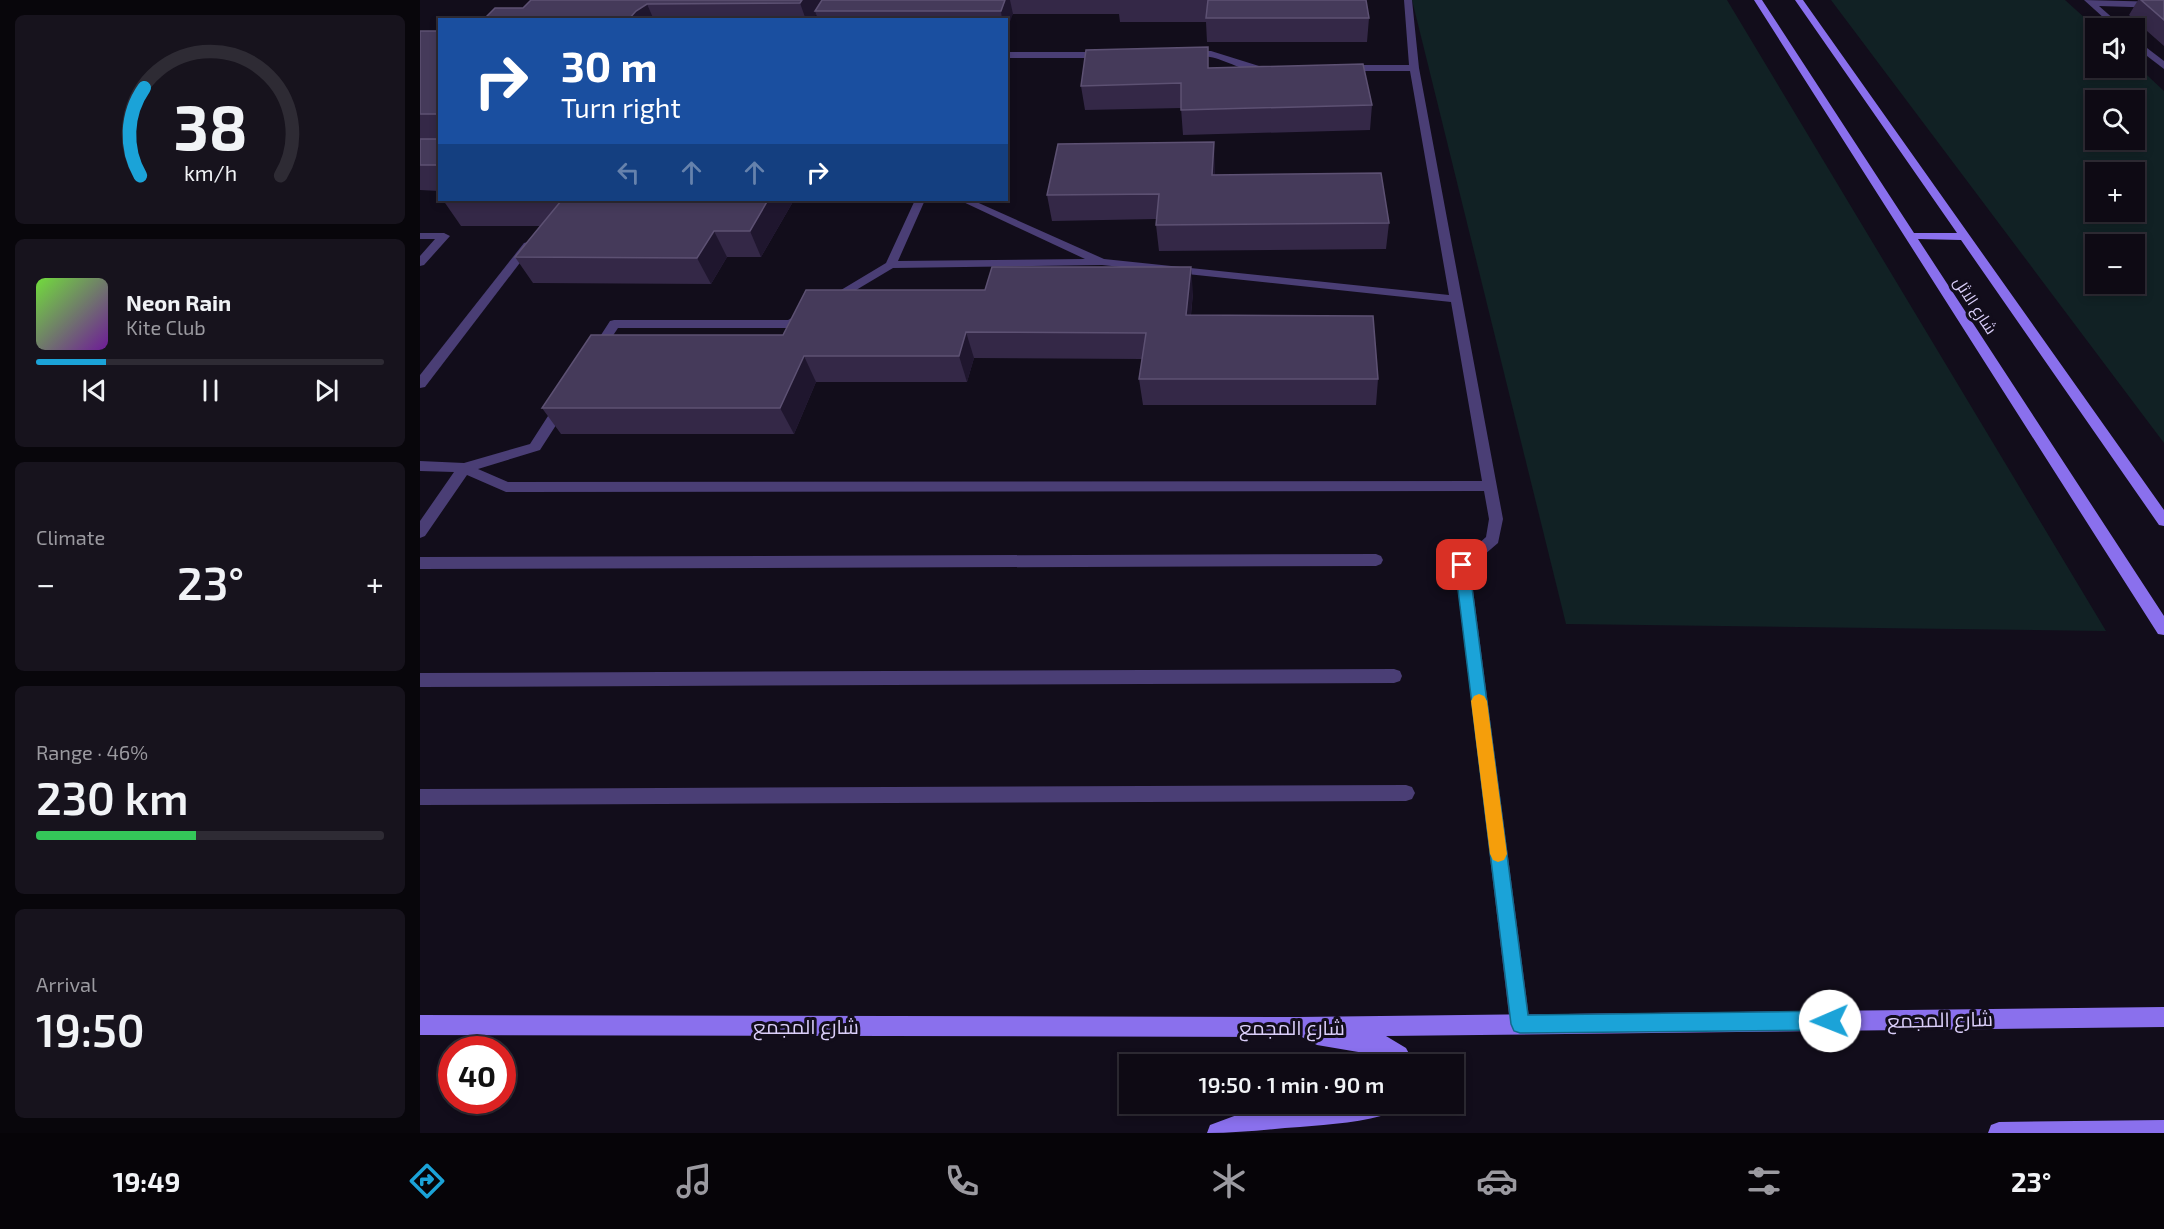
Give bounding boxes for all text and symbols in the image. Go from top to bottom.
map controls [2085,18,2145,294]
button: sound [2085,18,2145,78]
text: 30 m [561,40,657,90]
icon: right [462,42,540,120]
text: 38 [173,88,247,163]
button: search [2085,90,2145,150]
text: Turn right [561,91,681,123]
icon: left [612,156,645,189]
icon: ahead [675,156,708,189]
icon: ahead [738,156,771,189]
icon: right [801,156,834,189]
text: km/h [183,161,237,186]
button: + [2085,162,2145,222]
button: − [2085,234,2145,294]
street label: شارع الاثل [1948,273,2002,339]
text: Neon Rain [126,289,231,315]
text: Kite Club [126,315,206,339]
icon: previous [78,374,111,407]
icon: pause [194,374,227,407]
icon: next [310,374,343,407]
text: Climate [36,525,105,549]
pin [1436,539,1487,590]
icon: arrive [1445,548,1478,581]
text: 23° [177,555,244,609]
text: − [36,563,55,603]
text: + [366,563,384,603]
text: Range · 46% [36,740,148,764]
text: 230 km [36,770,189,824]
text: Arrival [36,972,97,996]
position arrow [1798,989,1862,1053]
text: 19:50 [36,1002,145,1056]
street label: شارع المجمع [1887,1006,1993,1035]
street label: شارع المجمع [753,1014,859,1041]
street label: شارع المجمع [1239,1015,1345,1042]
speed limit sign: 40 [438,1036,516,1114]
text: 19:50 · 1 min · 90 m [1199,1071,1384,1097]
icon: directions [406,1160,448,1202]
icon: music [673,1160,715,1202]
icon: phone [941,1160,983,1202]
icon: climate [1208,1160,1250,1202]
icon: car [1476,1160,1518,1202]
icon: filters [1743,1160,1785,1202]
text: 19:49 [113,1165,180,1197]
text: 23° [2011,1165,2051,1197]

